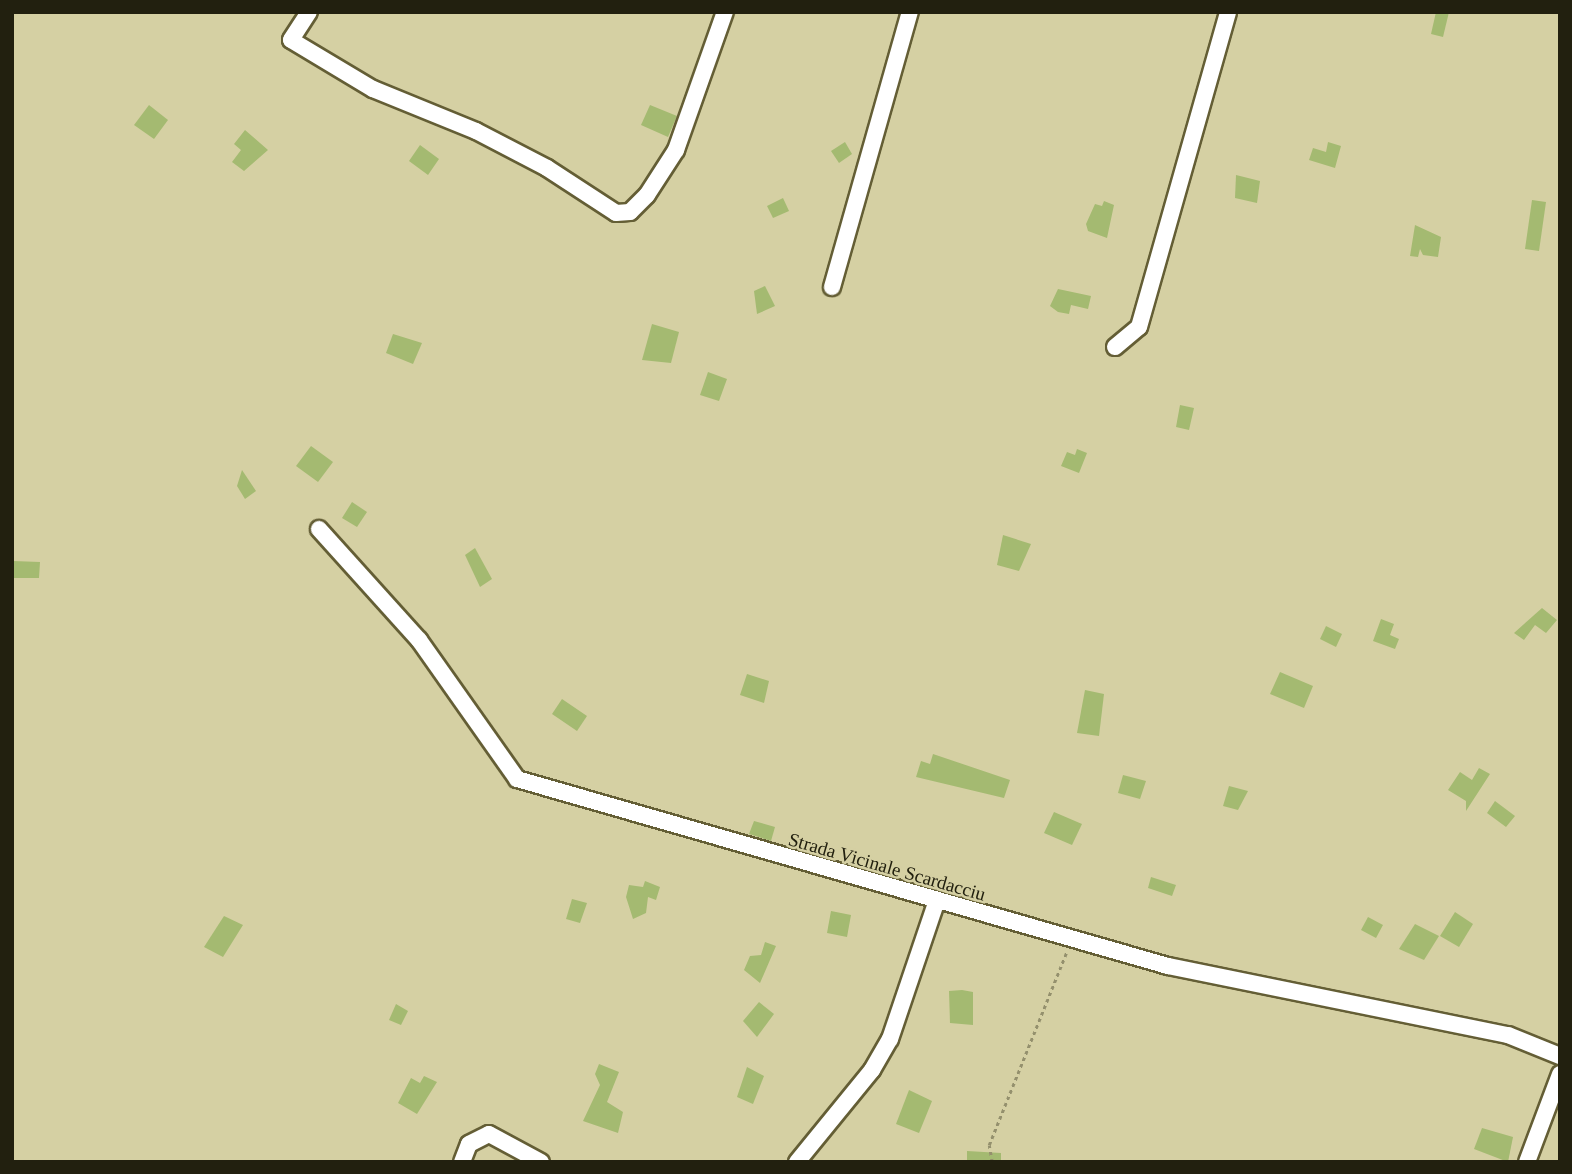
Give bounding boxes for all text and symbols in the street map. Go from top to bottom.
street label: Strada Vicinale Scardacciu [786,828,988,906]

